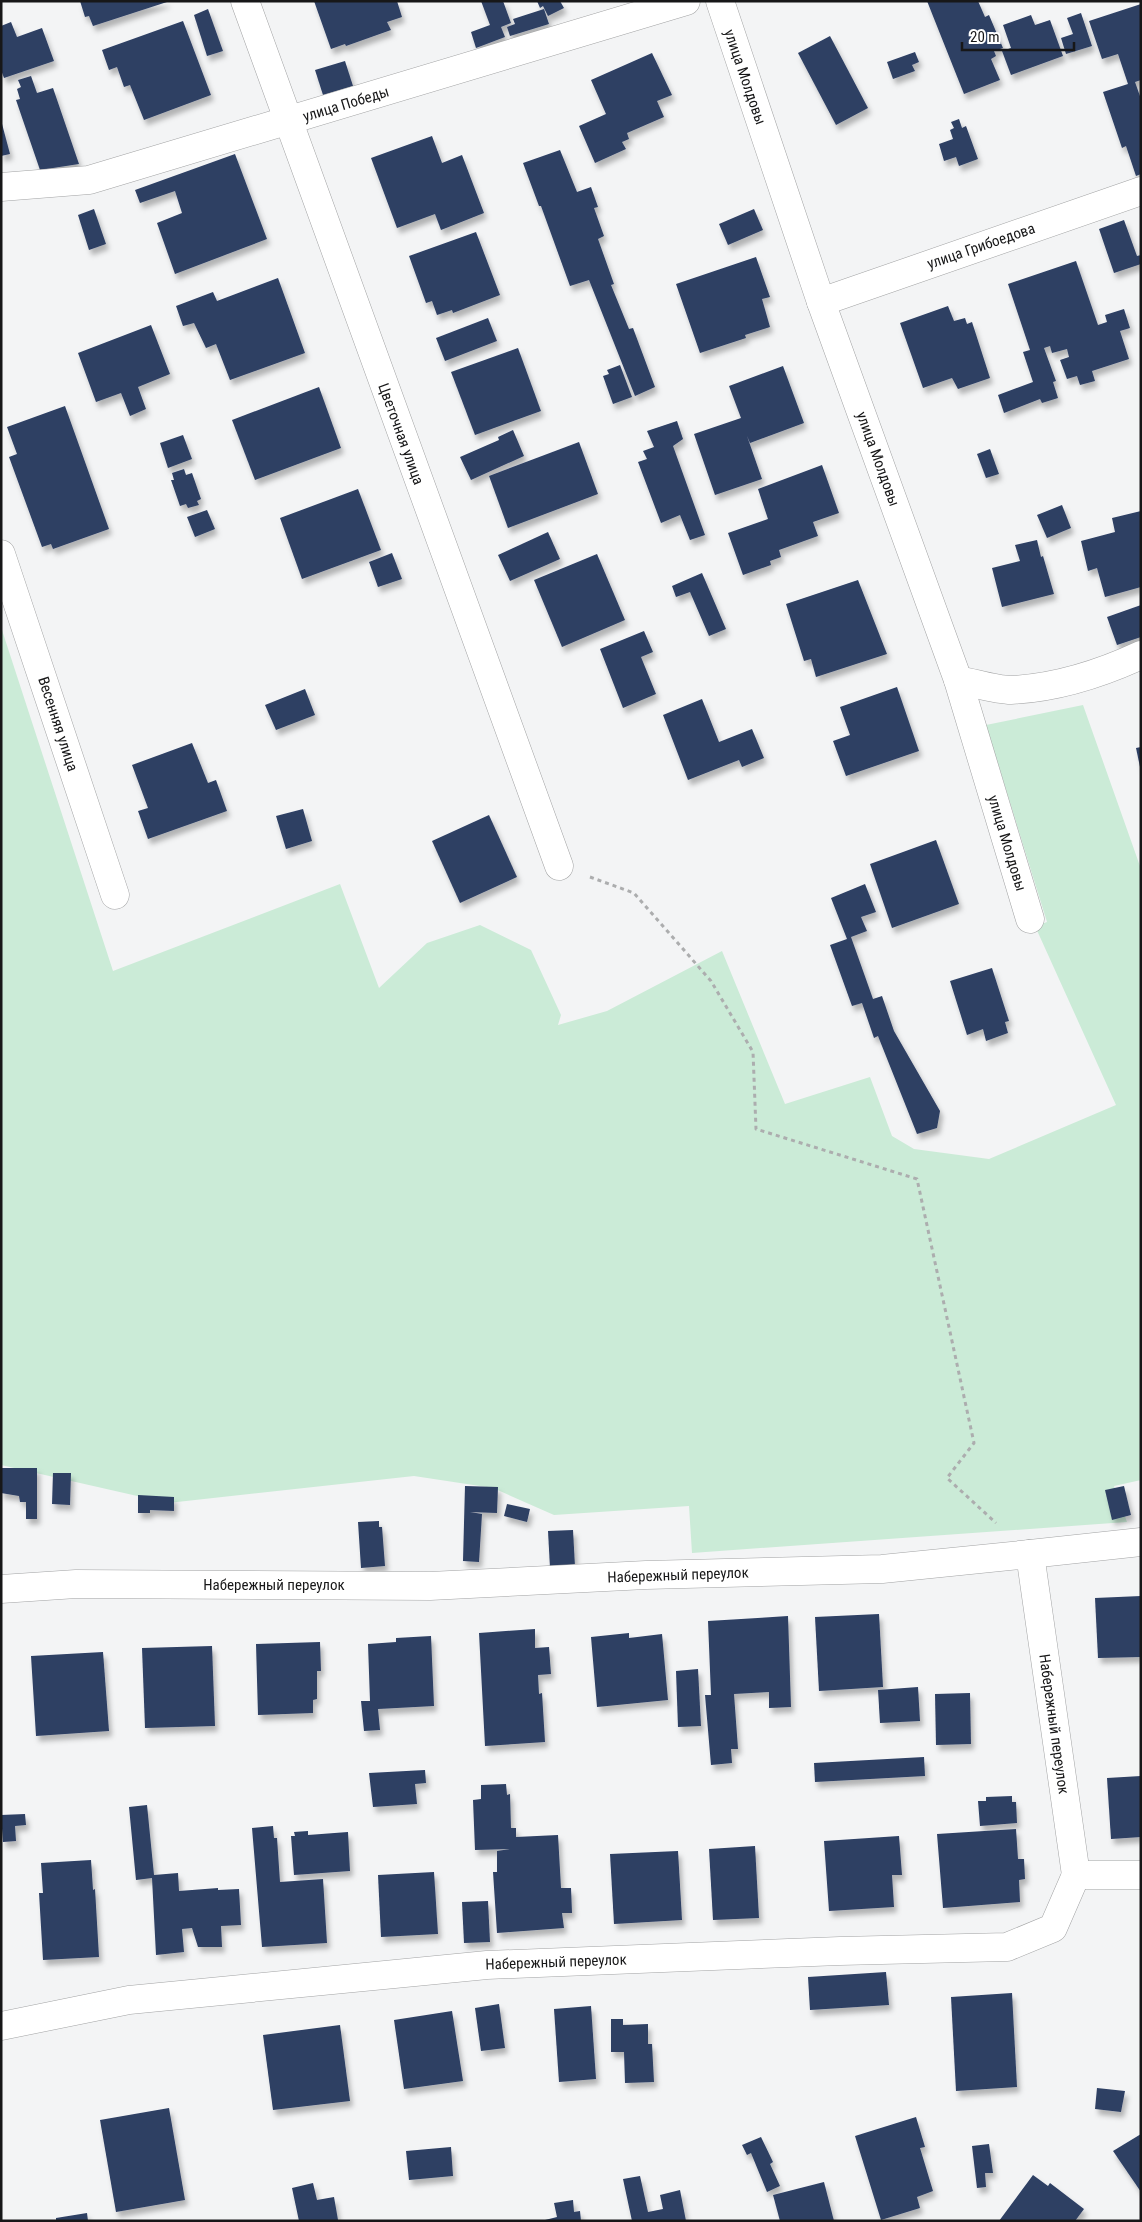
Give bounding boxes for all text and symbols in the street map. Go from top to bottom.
scale bar [962,20,1074,52]
street label: улица Молдовы [720,27,770,127]
text: 20 m [970,28,1000,46]
street label: улица Победы [301,82,391,126]
street label: улица Грибоедова [925,219,1037,273]
street label: Цветочная улица [374,381,428,487]
street label: улица Молдовы [853,409,903,509]
street label: Весенняя улица [34,674,82,774]
street label: улица Молдовы [984,793,1030,893]
street label: Набережный переулок [607,1564,749,1586]
street label: Набережный переулок [203,1576,345,1594]
street label: Набережный переулок [1035,1653,1073,1795]
street label: Набережный переулок [485,1951,627,1973]

